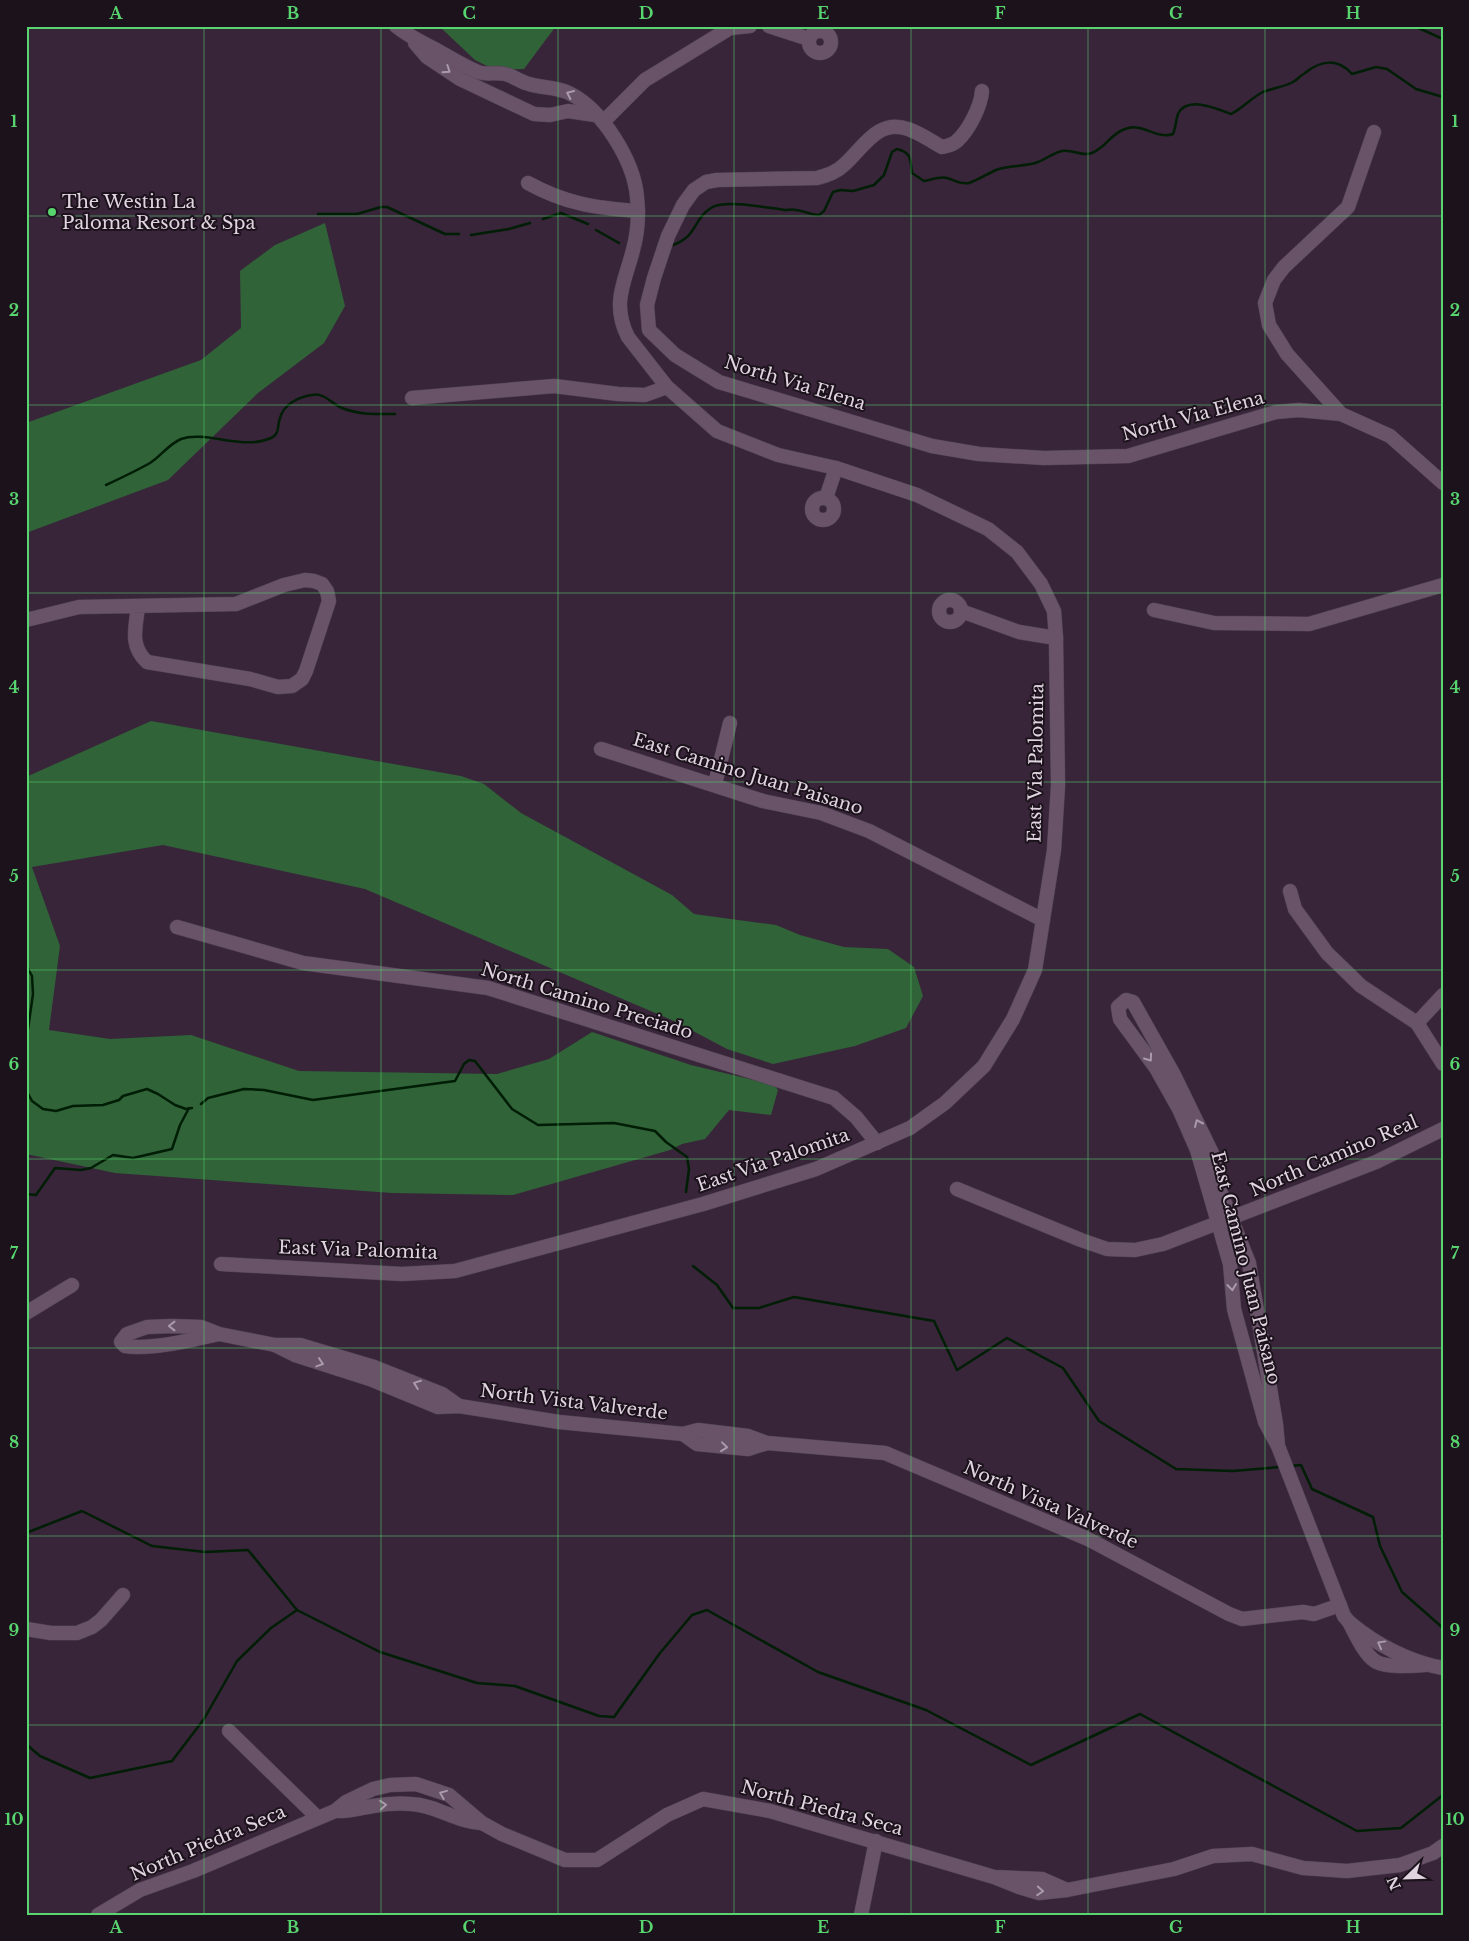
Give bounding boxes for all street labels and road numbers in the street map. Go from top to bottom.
street label: North Via Elena [722,351,868,415]
street label: North Via Elena [1119,386,1267,446]
street label: East Via Palomita [1024,683,1048,843]
street label: East Camino Juan Paisano [630,729,866,819]
street label: North Camino Preciado [478,958,696,1044]
street label: North Camino Real [1247,1111,1421,1201]
street label: East Via Palomita [694,1124,852,1196]
street label: East Camino Juan Paisano [1206,1149,1286,1387]
street label: East Via Palomita [278,1236,438,1264]
street label: North Vista Valverde [479,1380,669,1424]
street label: North Vista Valverde [960,1457,1142,1553]
street label: North Piedra Seca [739,1776,905,1840]
street label: North Piedra Seca [127,1800,289,1886]

